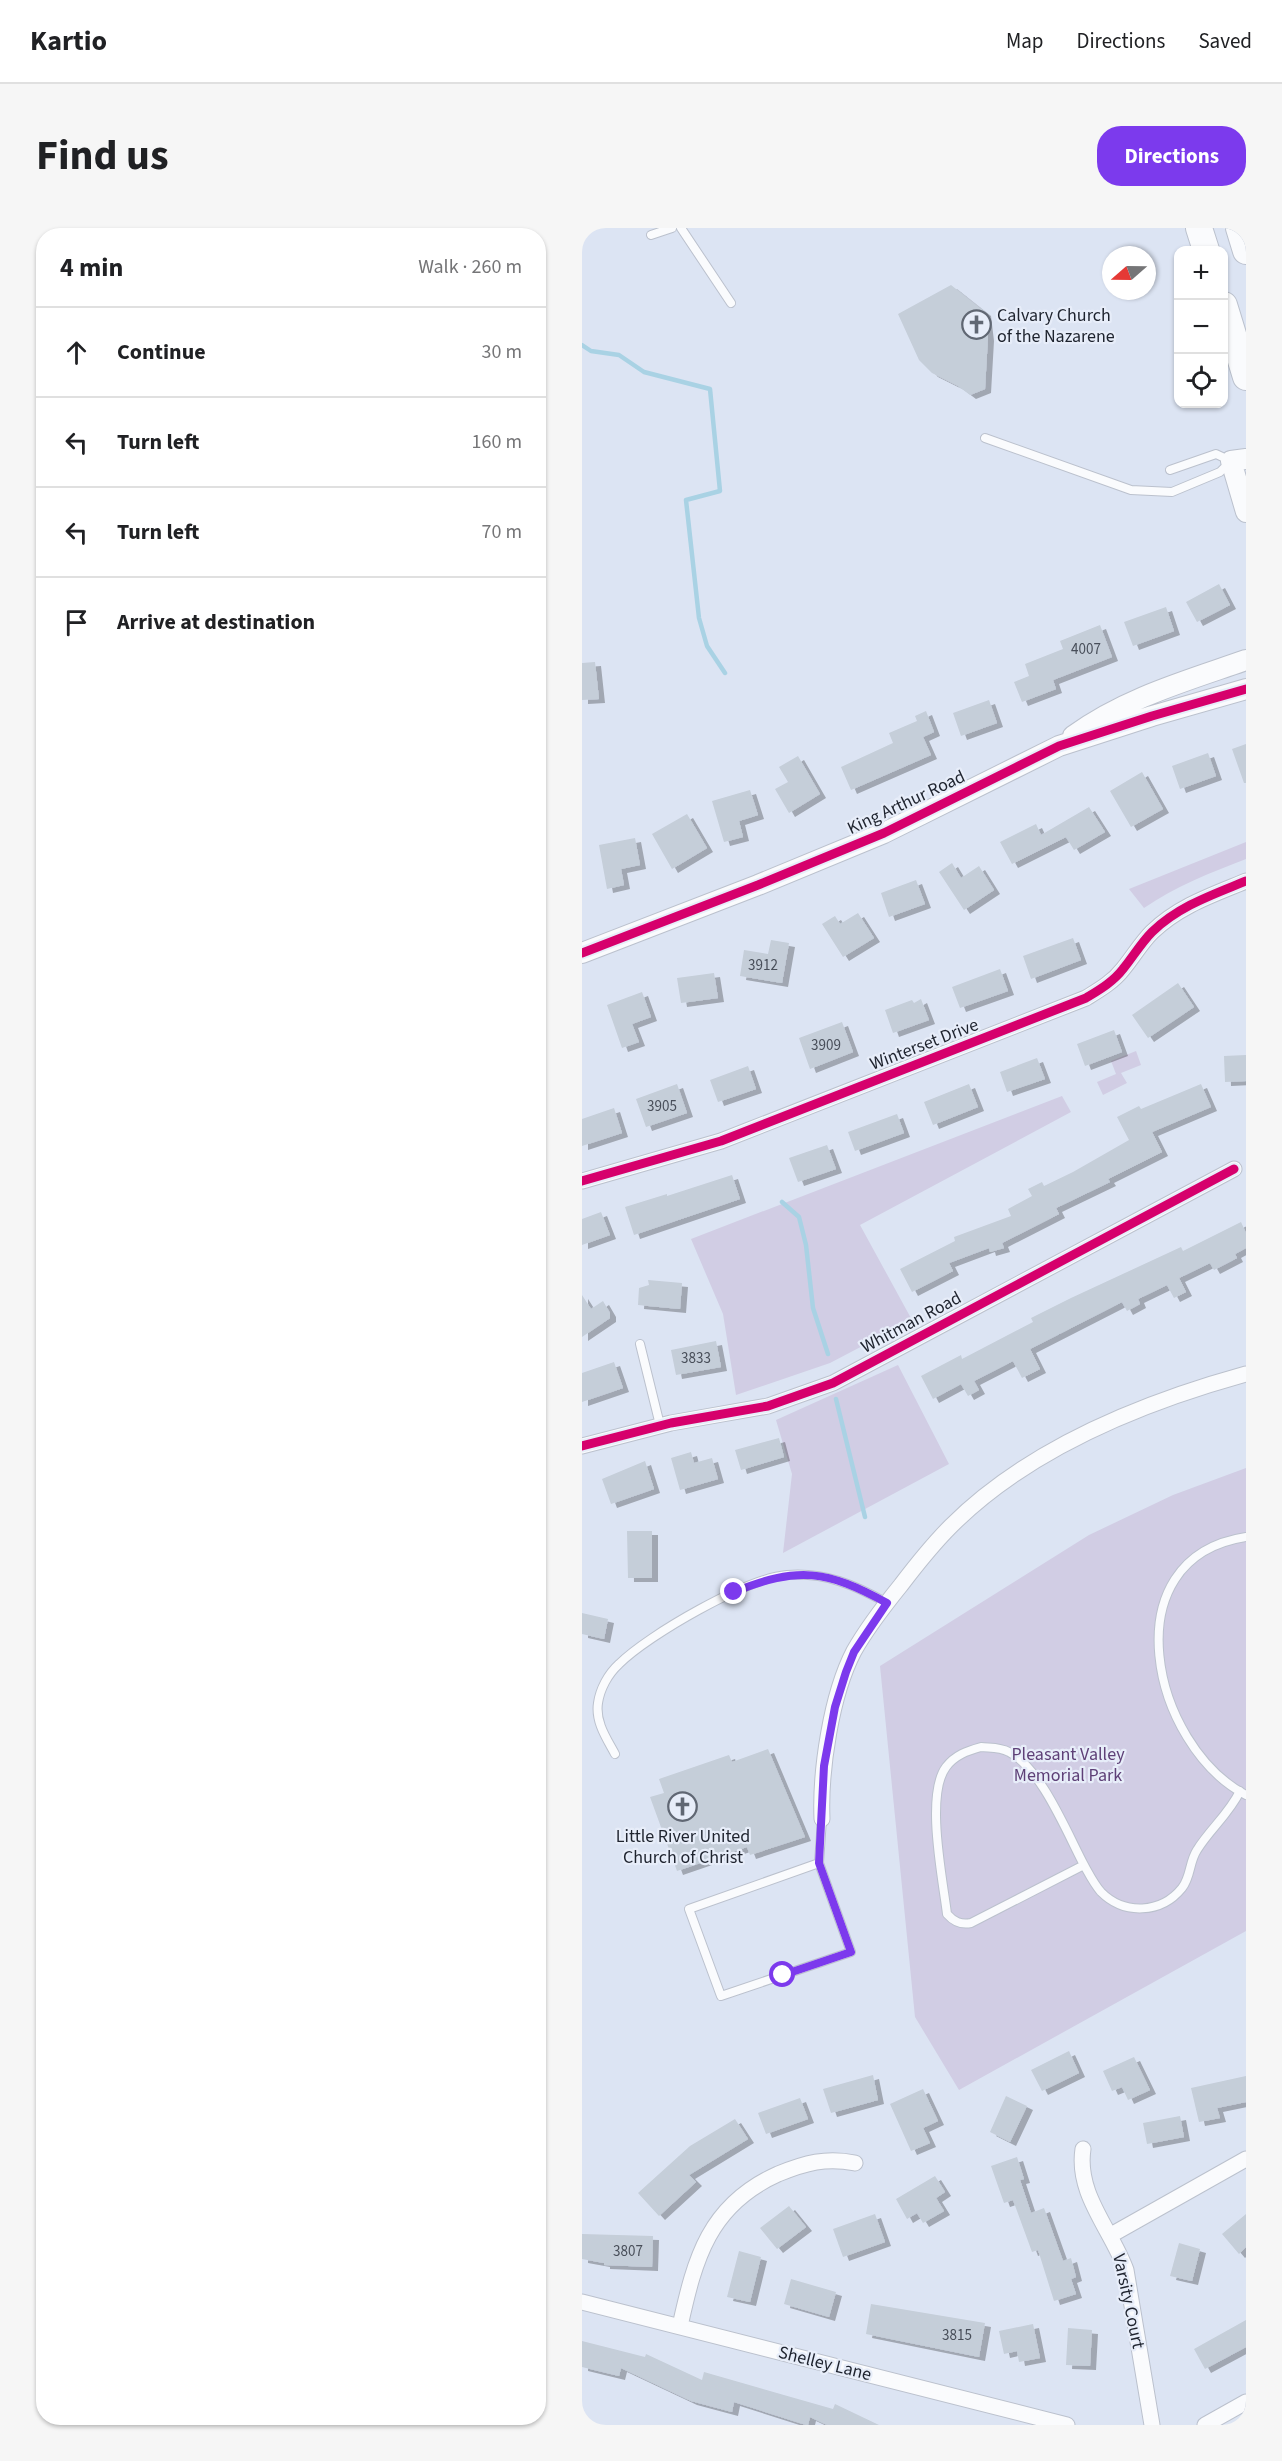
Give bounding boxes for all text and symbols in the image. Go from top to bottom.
text: Kartio [30,21,107,61]
text: Map [1006,26,1044,56]
text: Directions [1077,26,1165,56]
text: Saved [1198,26,1252,56]
text: Find us [36,126,169,186]
button: Directions [1097,126,1246,186]
north arrow [1102,246,1156,300]
map controls [1174,246,1228,408]
button: + [1174,246,1228,300]
text: 4 min [60,249,123,286]
text: Walk · 260 m [418,253,522,281]
button: − [1174,300,1228,354]
place label: Calvary Church of the Nazarene [997,303,1115,349]
church icon: Calvary Church of the Nazarene [960,309,992,341]
icon: ahead [60,336,93,369]
text: Continue [117,336,206,368]
text: 30 m [482,338,522,366]
button: locate [1174,354,1228,408]
icon: left [60,426,93,459]
text: Turn left [117,426,199,458]
text: 160 m [472,428,522,456]
icon: left [60,516,93,549]
text: Turn left [117,516,199,548]
text: 70 m [482,518,522,546]
icon: arrive [60,606,93,639]
text: Arrive at destination [117,606,315,638]
house number: 4007 [1071,639,1101,660]
street label: King Arthur Road [843,764,969,841]
house number: 3912 [748,955,778,976]
street label: Winterset Drive [866,1012,982,1077]
house number: 3909 [811,1035,841,1056]
house number: 3905 [647,1096,677,1117]
street label: Whitman Road [857,1285,966,1359]
house number: 3833 [681,1348,711,1369]
route end [720,1578,746,1604]
park label: Pleasant Valley Memorial Park [1011,1742,1125,1788]
church icon: Little River United Church of Christ [667,1791,699,1823]
place label: Little River United Church of Christ [616,1824,750,1870]
route start [769,1961,795,1987]
house number: 3807 [613,2241,643,2262]
street label: Varsity Court [1106,2251,1151,2351]
house number: 3815 [942,2325,972,2346]
street label: Shelley Lane [776,2340,874,2387]

